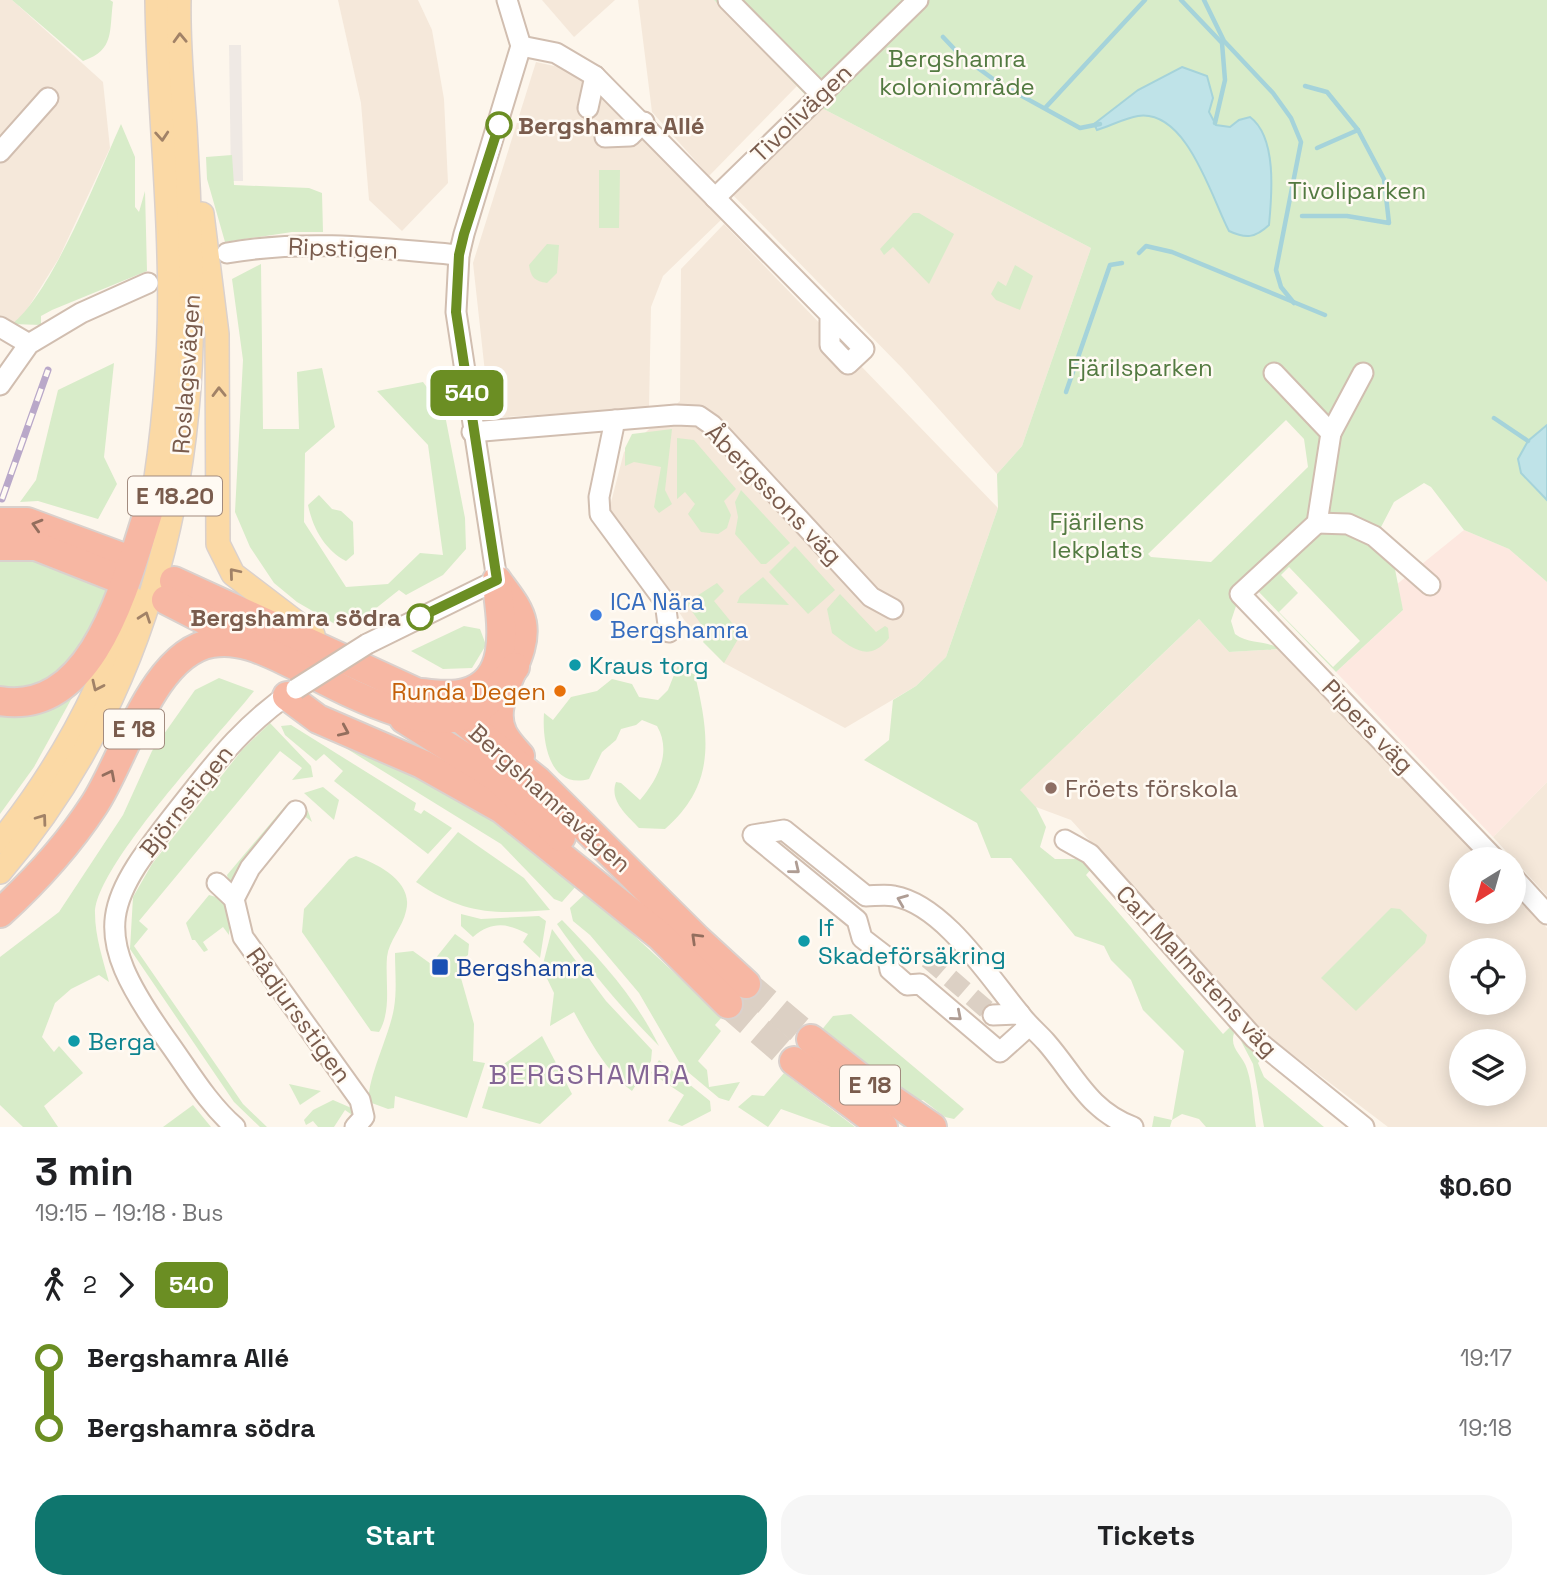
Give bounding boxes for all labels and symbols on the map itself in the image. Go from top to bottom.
one-way arrow [172,33,188,43]
park label: Bergshamra koloniområde [879,43,1035,102]
street label: Tivolivägen [744,57,858,169]
place label: Bergshamra Allé [518,110,705,141]
marker: Bergshamra Allé [486,112,512,138]
one-way arrow [154,131,169,142]
park label: Tivoliparken [1288,175,1426,206]
street label: Ripstigen [287,231,399,265]
street label: Roslagsvägen [165,293,207,455]
park label: Fjärilsparken [1067,352,1213,383]
line badge: 540 [427,370,507,416]
one-way arrow [211,386,226,397]
street label: Åbergssons väg [699,417,849,571]
road number: E 18.20 [128,476,222,516]
park label: Fjärilens lekplats [1049,506,1145,565]
one-way arrow [32,519,44,534]
one-way arrow [230,569,242,582]
place label: ICA Nära Bergshamra [610,586,749,645]
place label: Bergshamra södra [190,602,401,633]
marker: Bergshamra södra [407,604,433,630]
marker: ICA Nära Bergshamra [588,607,604,623]
one-way arrow [137,612,151,624]
place label: Kraus torg [589,650,709,681]
marker: Kraus torg [567,657,583,673]
street label: Pipers väg [1316,672,1420,780]
place label: Runda Degen [392,676,546,707]
one-way arrow [92,679,106,691]
marker: Runda Degen [552,683,568,699]
road number: E 18 [104,709,164,748]
street label: Bergshamravägen [462,717,638,879]
one-way arrow [337,723,349,737]
street label: Björnstigen [133,739,239,863]
one-way arrow [101,770,115,782]
place label: Fröets förskola [1065,773,1238,804]
marker: Fröets förskola [1043,780,1059,796]
one-way arrow [34,814,46,826]
north arrow [1449,847,1526,924]
one-way arrow [787,861,800,873]
street label: Carl Malmstens väg [1109,879,1285,1063]
one-way arrow [897,895,909,909]
place label: If Skadeförsäkring [818,912,1006,971]
one-way arrow [691,933,704,946]
marker: If Skadeförsäkring [796,933,812,949]
street label: Rådjursstigen [240,941,358,1089]
place label: Bergshamra [456,952,595,983]
marker: Bergshamra [430,957,450,977]
one-way arrow [949,1008,962,1020]
place label: Berga [88,1026,156,1057]
marker: Berga [66,1033,82,1049]
district label: BERGSHAMRA [488,1056,692,1092]
road number: E 18 [840,1066,900,1104]

